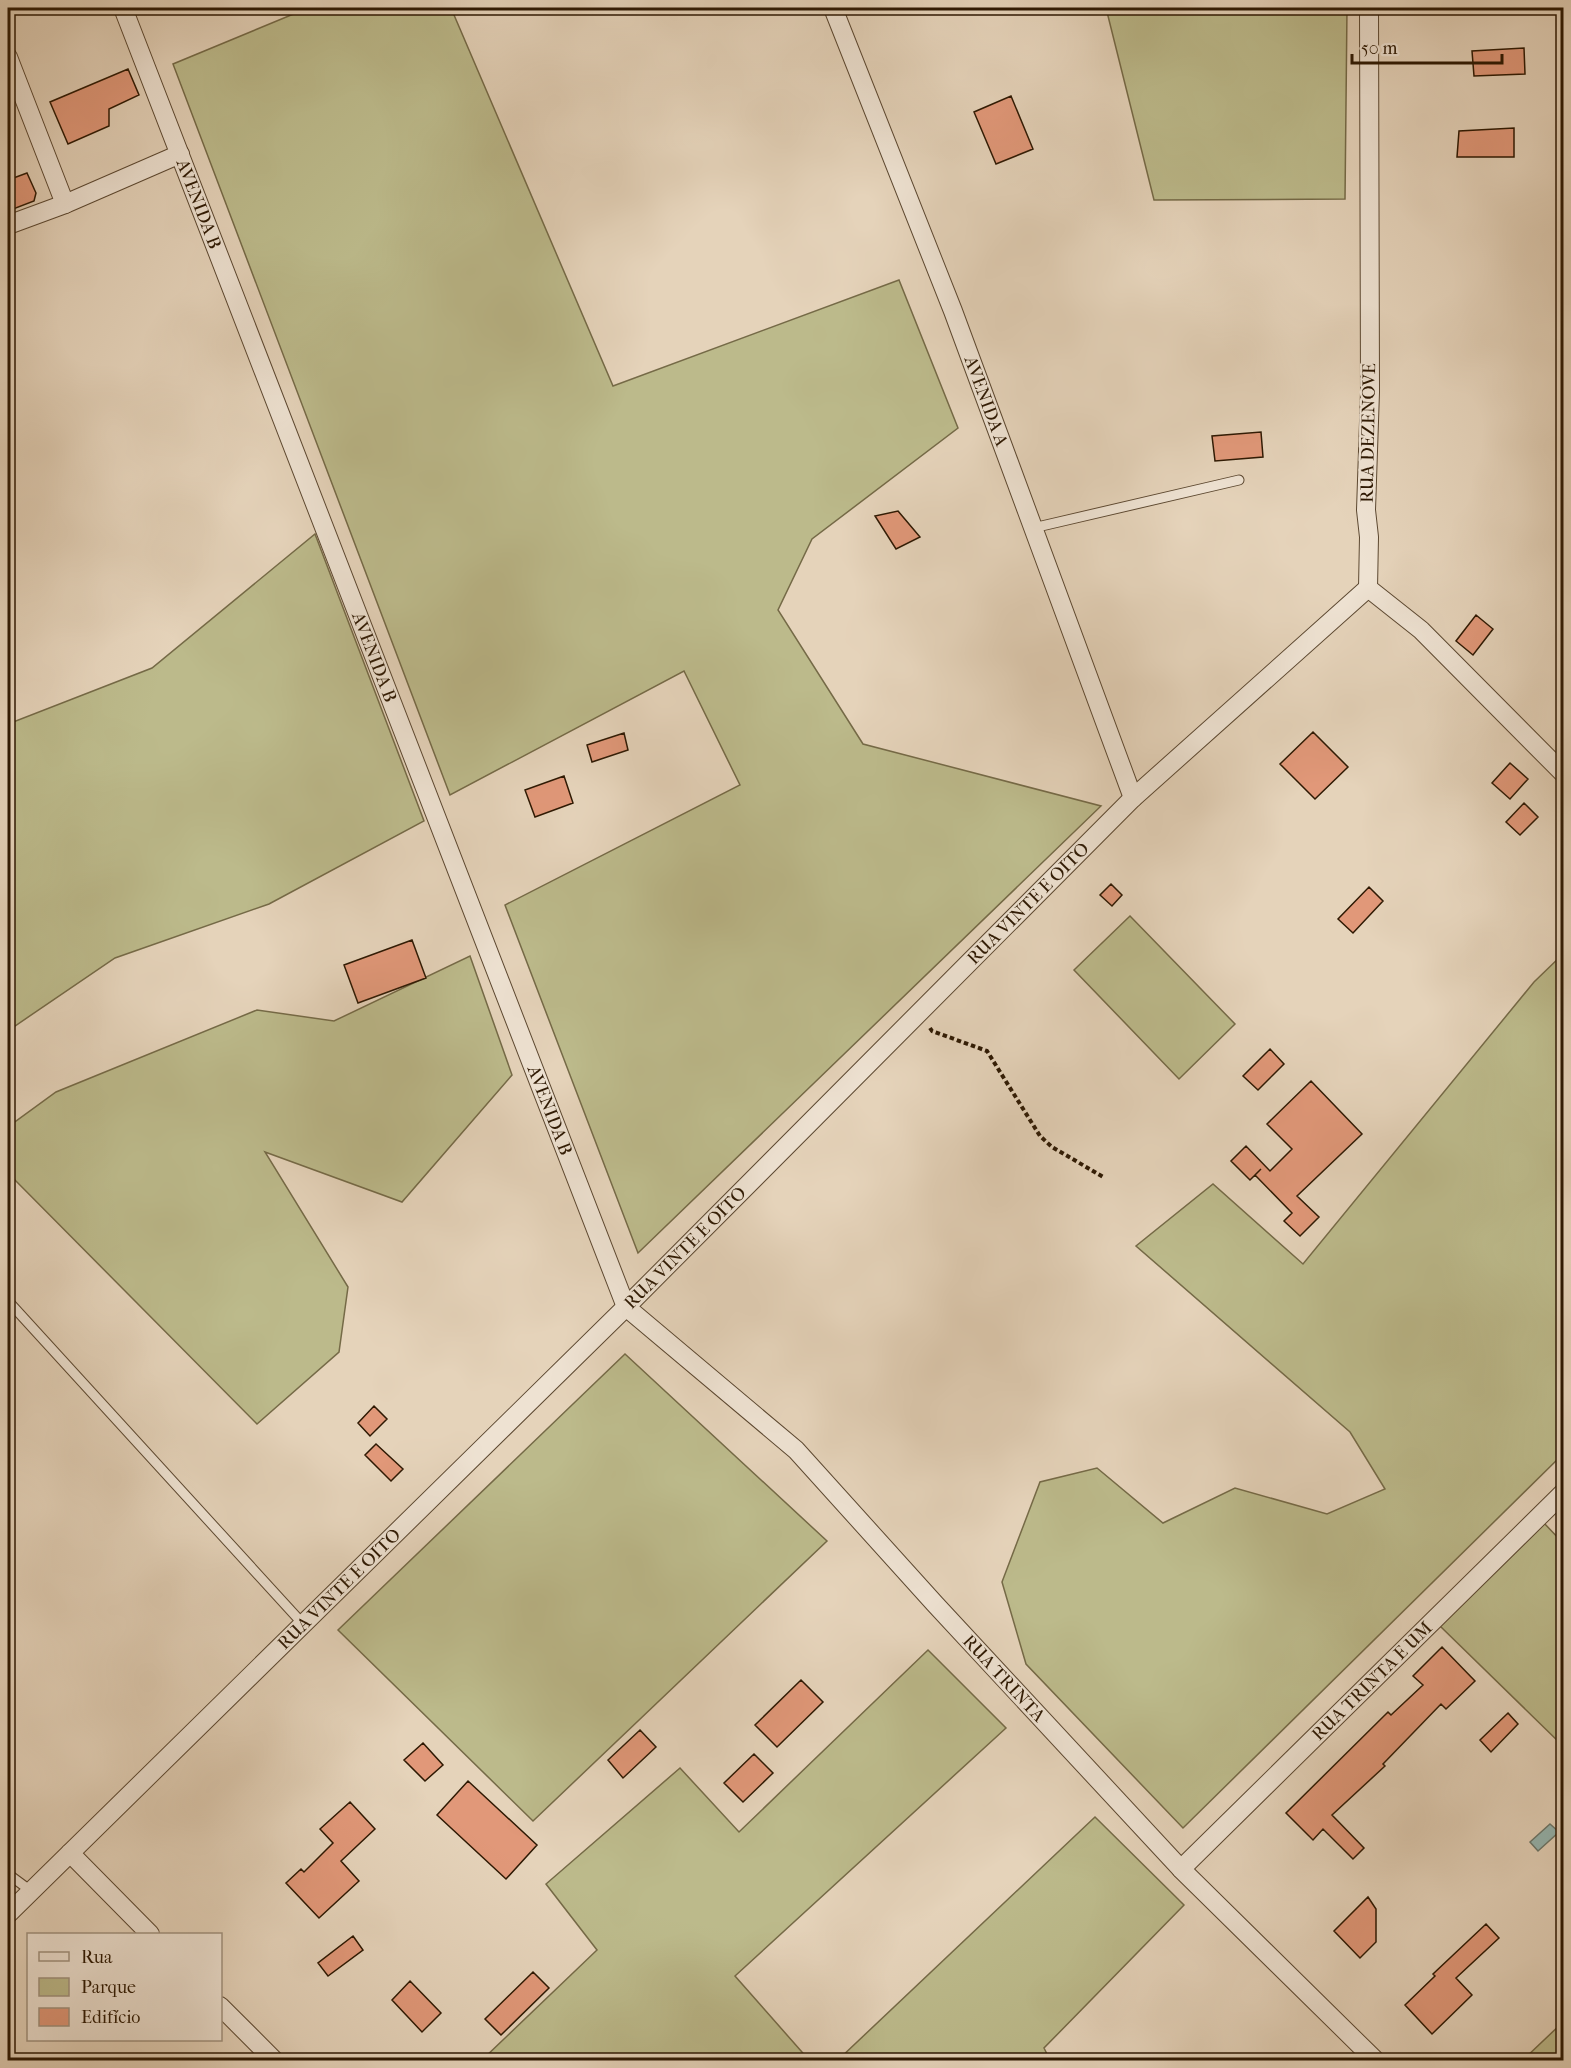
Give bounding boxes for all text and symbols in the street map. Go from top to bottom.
scale bar [1352,27,1502,65]
text: 50 m [1361,38,1398,59]
street label: AVENIDA B [171,155,225,252]
street label: AVENIDA A [959,352,1012,450]
street label: RUA DEZENOVE [1357,363,1380,503]
street label: AVENIDA B [347,608,401,705]
street label: RUA VINTE E OITO [963,838,1094,969]
street label: AVENIDA B [522,1062,576,1158]
street label: RUA VINTE E OITO [620,1183,751,1313]
street label: RUA VINTE E OITO [274,1524,405,1654]
street label: RUA TRINTA E UM [1308,1618,1437,1745]
street label: RUA TRINTA [958,1631,1049,1727]
legend [27,1933,222,2041]
text: Rua [81,1947,113,1968]
text: Parque [81,1977,136,1998]
text: Edifício [81,2007,140,2028]

